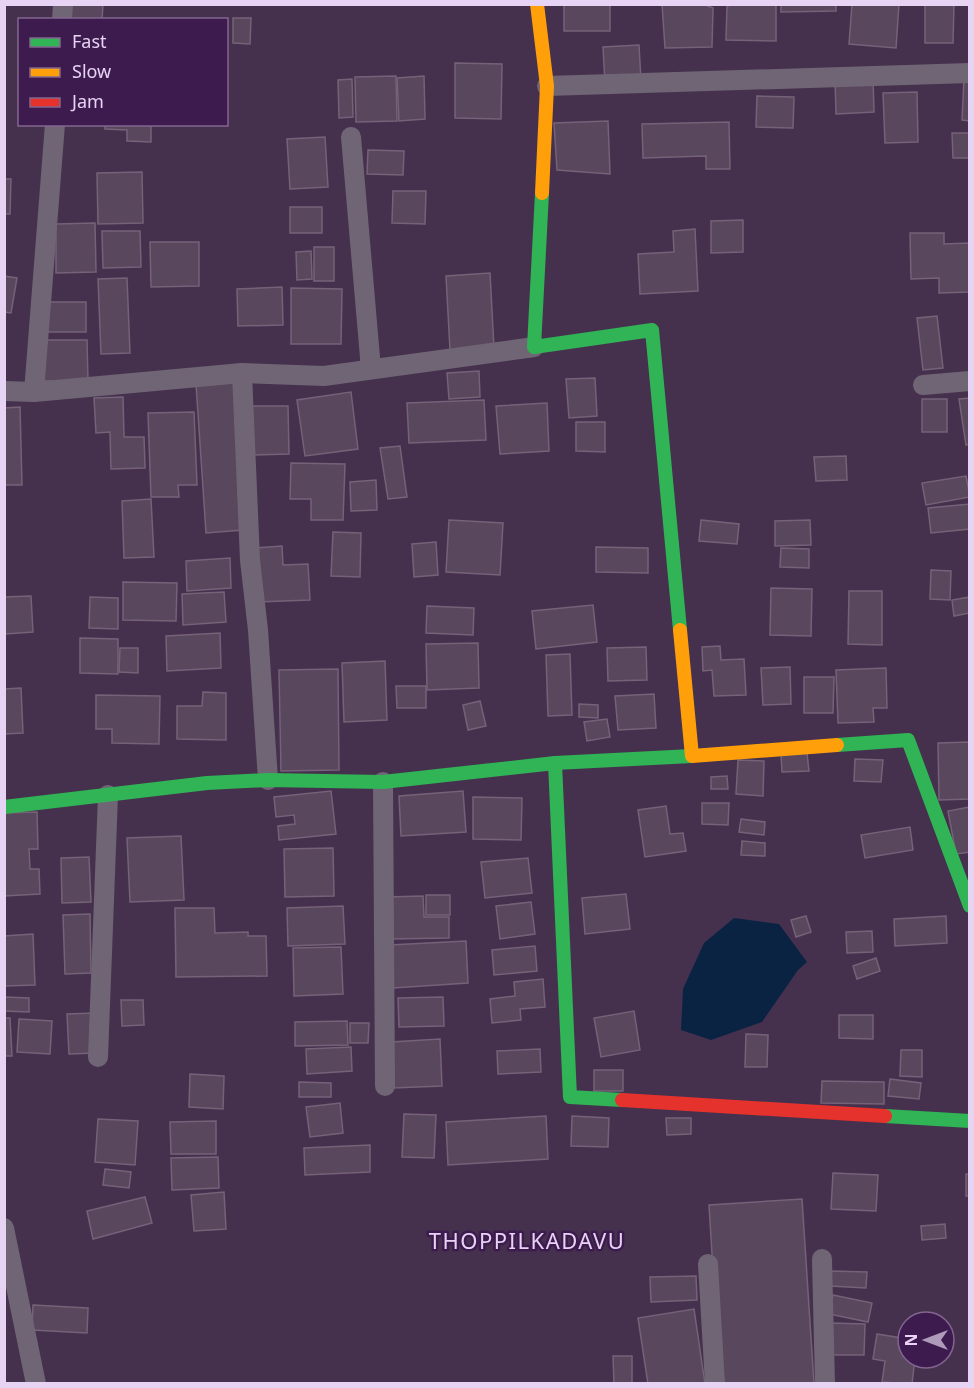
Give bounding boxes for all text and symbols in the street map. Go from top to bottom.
legend [18,18,228,126]
text: Fast [72,29,107,53]
text: Slow [72,59,111,83]
text: Jam [70,89,104,113]
district label: THOPPILKADAVU [429,1225,625,1255]
north arrow [896,1310,956,1370]
text: N [900,1333,922,1347]

